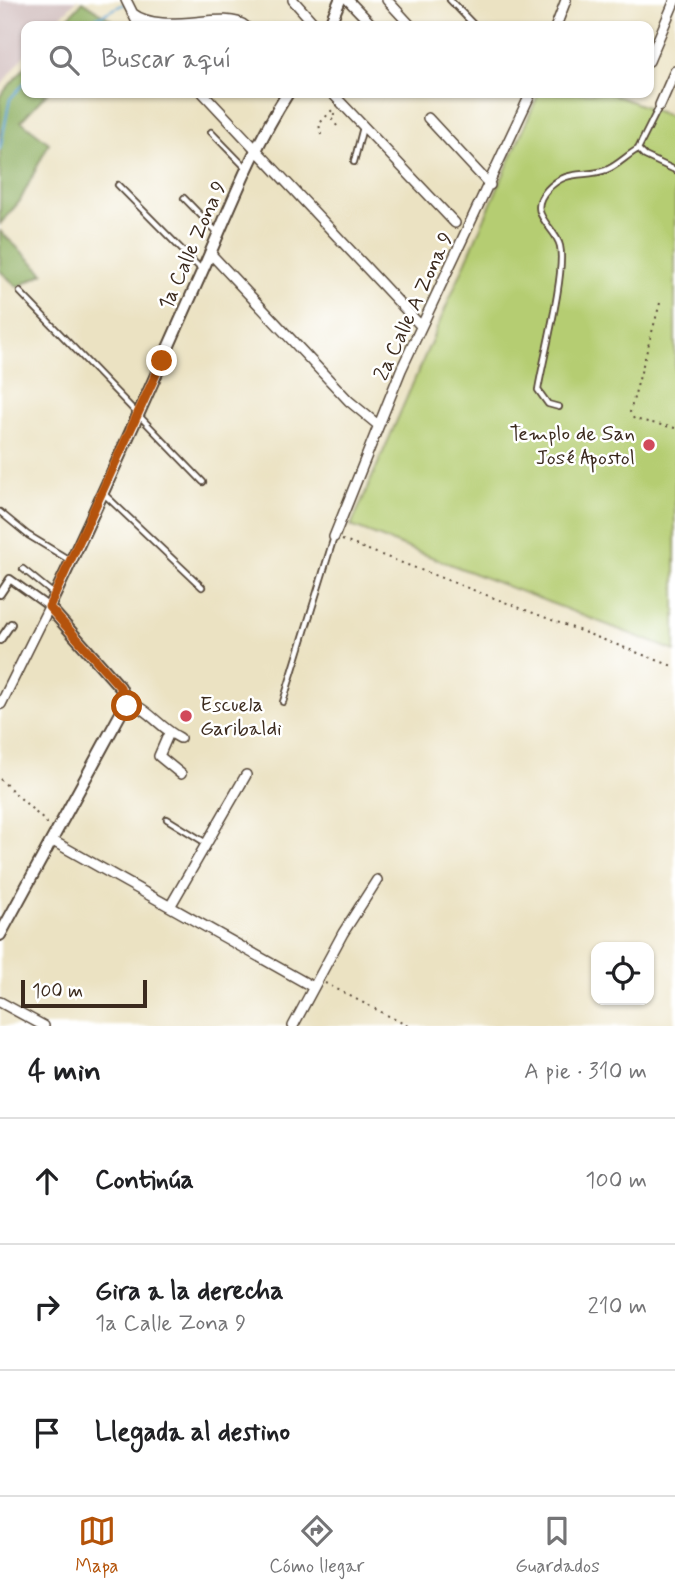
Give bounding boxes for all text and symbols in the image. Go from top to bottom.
search box [21,21,654,98]
icon: search [45,41,83,79]
text: Buscar aquí [101,43,232,77]
street label: 1a Calle Zona 9 [152,177,234,314]
street label: 2a Calle A Zona 9 [367,228,460,385]
route end [146,345,177,376]
place label: Templo de San José Apostol [510,420,635,473]
marker: Templo de San José Apostol [641,437,657,453]
route start [111,690,142,721]
place label: Escuela Garibaldi [200,691,282,743]
marker: Escuela Garibaldi [178,708,194,724]
map controls [591,942,654,1005]
button: locate [591,942,654,1005]
scale bar [21,977,147,1009]
text: 100 m [32,979,83,1004]
text: 4 min [28,1052,101,1091]
text: A pie · 310 m [524,1057,647,1087]
icon: ahead [28,1162,66,1200]
text: Continúa [95,1164,194,1198]
text: 100 m [585,1166,647,1196]
text: Gira a la derecha [95,1275,284,1309]
icon: right [28,1288,66,1326]
text: 210 m [587,1292,647,1322]
text: 1a Calle Zona 9 [95,1309,246,1339]
icon: arrive [28,1414,66,1452]
text: Llegada al destino [95,1416,290,1450]
tab: Mapa [75,1512,119,1579]
tab: Cómo llegar [269,1512,364,1579]
tab: Guardados [515,1512,600,1579]

